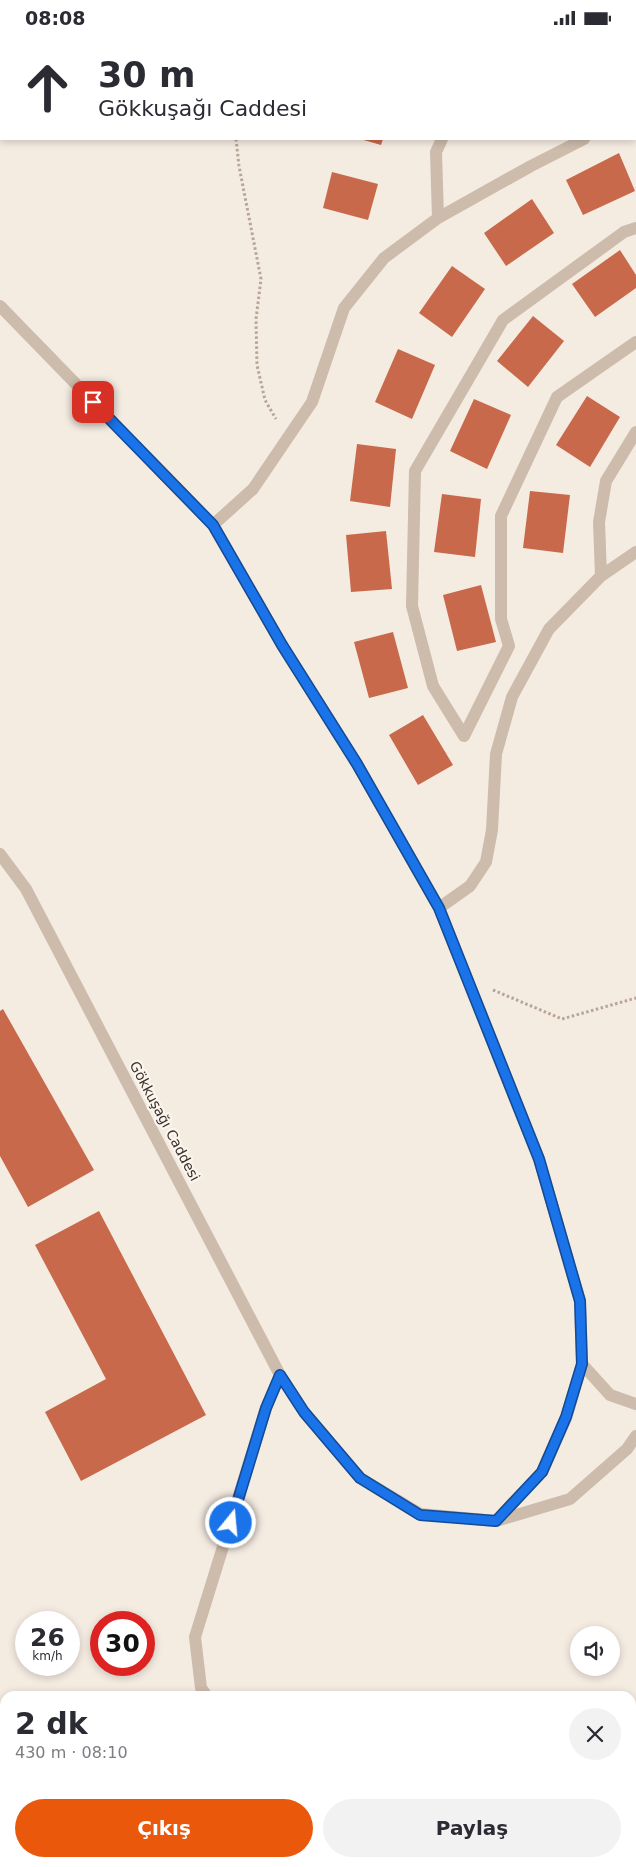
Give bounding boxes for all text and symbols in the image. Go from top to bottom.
text: 08:08 [25,7,85,29]
icon: ahead [15,55,80,120]
text: 30 m [98,55,195,95]
text: Gökkuşağı Caddesi [98,96,307,121]
pin [72,381,114,423]
icon: arrive [79,388,107,416]
street label: Gökkuşağı Caddesi [127,1058,203,1184]
position arrow [204,1496,256,1548]
speed limit sign: 30 [90,1611,155,1676]
text: 26 [30,1623,65,1652]
map controls [570,1626,620,1676]
button: sound [570,1626,620,1676]
text: km/h [32,1649,63,1663]
text: 2 dk [15,1706,88,1741]
button: close [569,1708,621,1760]
text: 430 m · 08:10 [15,1743,128,1762]
button: Çıkış [15,1799,313,1857]
button: Paylaş [323,1799,621,1857]

